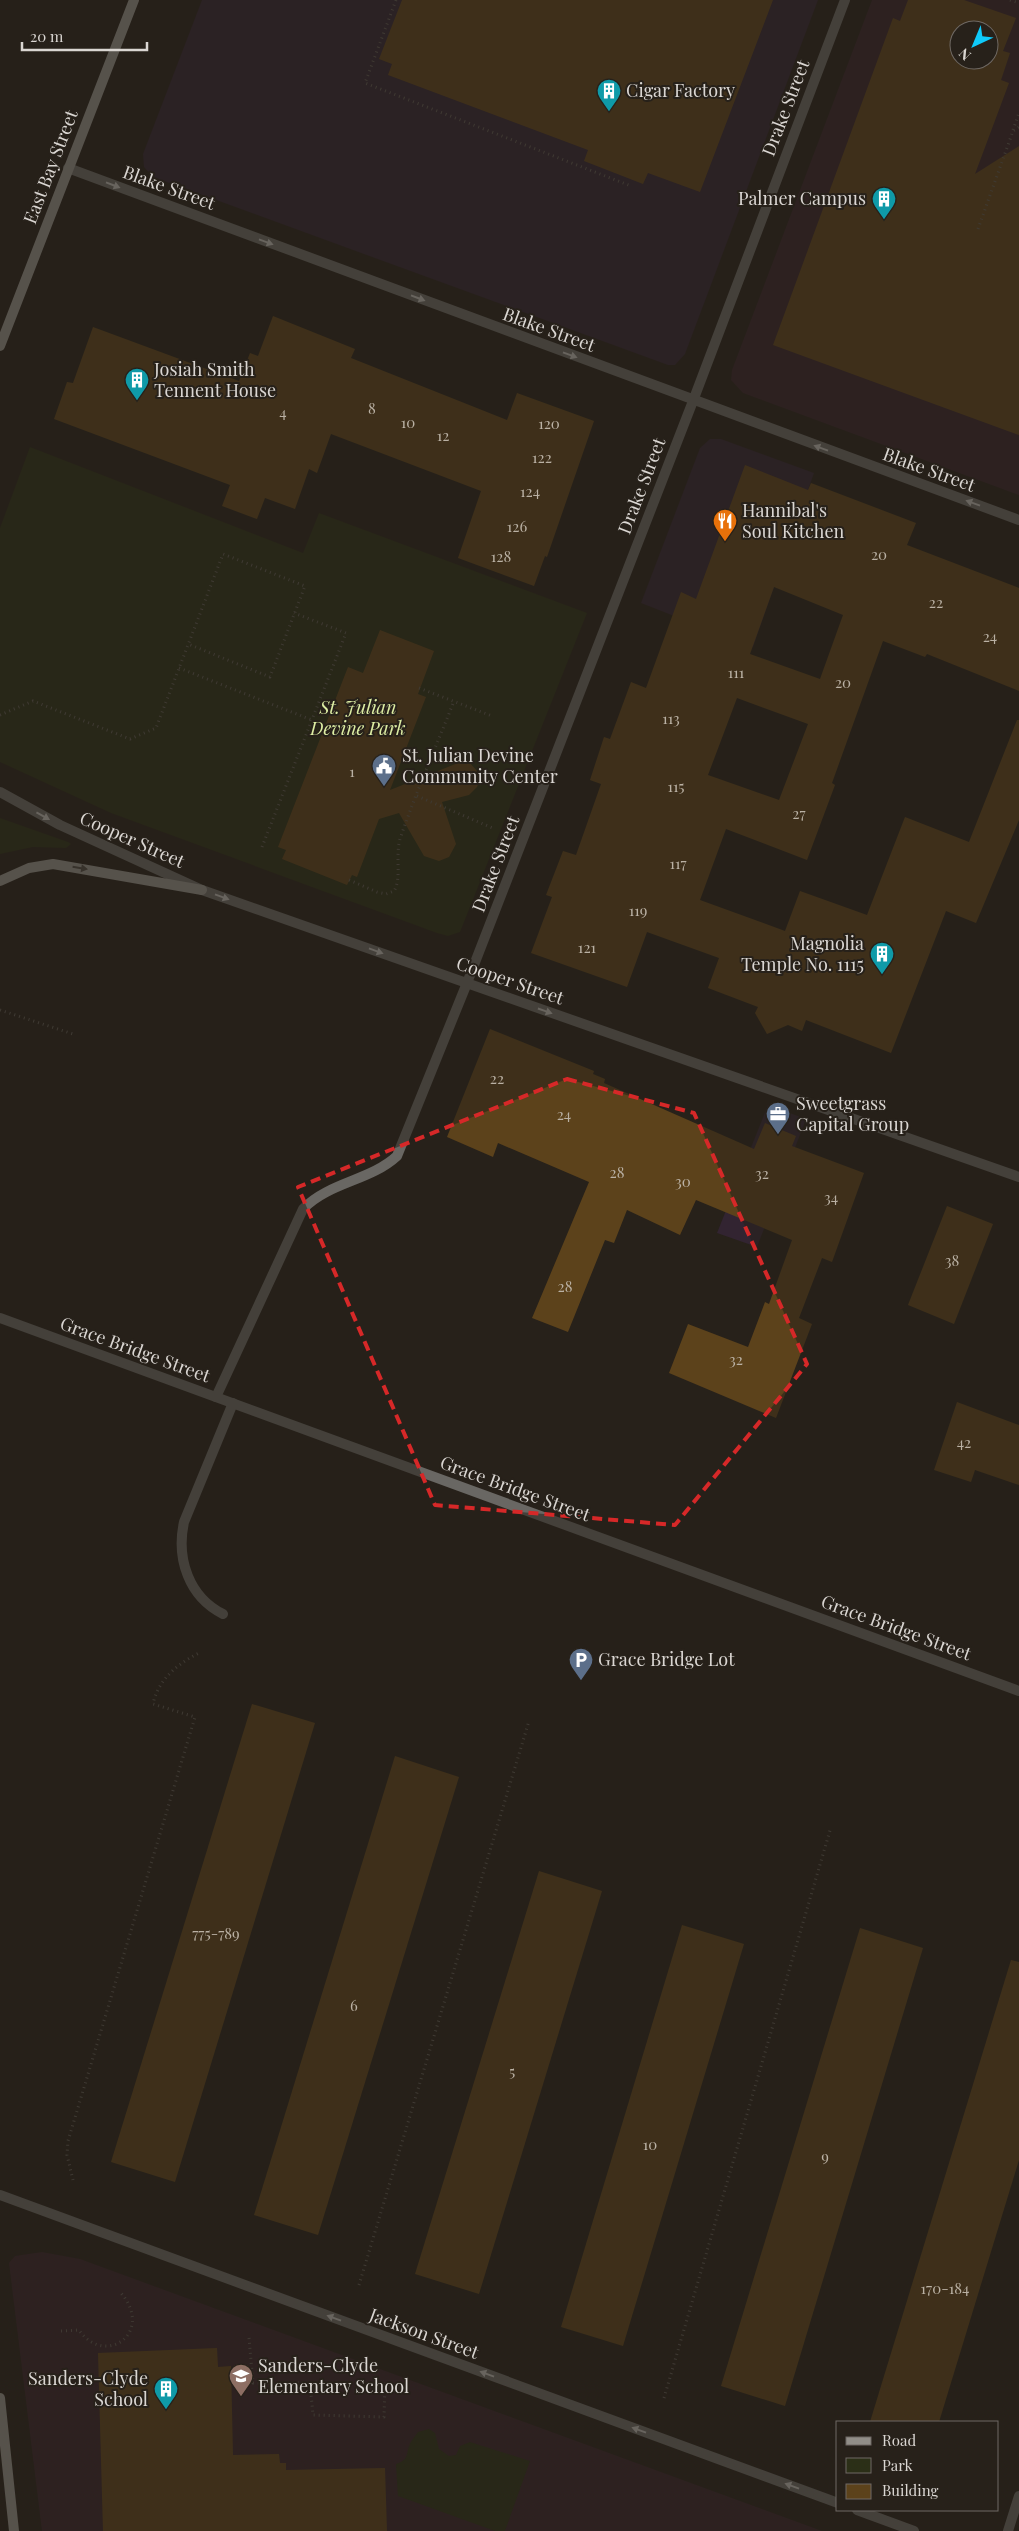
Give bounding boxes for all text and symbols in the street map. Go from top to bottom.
scale bar [22,20,148,52]
north arrow [949,20,999,70]
text: 20 m [30,26,64,46]
text: N [954,44,975,65]
street label: Drake Street [756,55,815,159]
building icon: Cigar Factory [596,78,622,112]
place label: Cigar Factory [626,78,735,102]
street label: East Bay Street [17,106,83,227]
street label: Blake Street [120,159,219,215]
one-way arrow [106,182,121,189]
place label: Palmer Campus [738,186,866,210]
building icon: Palmer Campus [871,186,897,220]
one-way arrow [258,239,273,246]
one-way arrow [411,294,426,302]
street label: Blake Street [500,301,599,357]
one-way arrow [563,351,578,359]
place label: Josiah Smith Tennent House [153,357,276,402]
building icon: Josiah Smith Tennent House [124,367,150,401]
house number: 8 [368,398,376,418]
house number: 4 [279,402,287,422]
house number: 10 [401,412,415,432]
house number: 120 [538,413,560,433]
house number: 12 [437,425,449,445]
street label: Drake Street [612,433,671,537]
street label: Blake Street [880,441,979,497]
one-way arrow [813,444,828,451]
house number: 122 [532,447,552,467]
house number: 124 [520,481,540,501]
place label: Hannibal's Soul Kitchen [742,498,845,543]
one-way arrow [966,499,981,506]
restaurant icon: Hannibal's Soul Kitchen [712,508,738,542]
house number: 126 [507,516,527,536]
house number: 20 [871,544,887,564]
house number: 128 [491,546,511,566]
house number: 22 [929,592,943,612]
house number: 24 [983,626,997,646]
house number: 111 [728,662,745,682]
house number: 20 [835,672,851,692]
park label: St. Julian Devine Park [309,695,406,740]
house number: 113 [662,708,680,728]
place label: St. Julian Devine Community Center [402,743,558,788]
public building icon: St. Julian Devine Community Center [371,753,397,787]
house number: 1 [349,761,355,781]
house number: 115 [667,776,685,796]
house number: 27 [792,803,806,823]
street label: Cooper Street [76,805,189,873]
one-way arrow [36,811,49,820]
street label: Drake Street [466,811,525,915]
house number: 117 [669,853,687,873]
one-way arrow [73,865,89,873]
one-way arrow [215,894,230,901]
house number: 119 [629,900,647,920]
place label: Magnolia Temple No. 1115 [741,931,864,976]
house number: 121 [578,937,597,957]
building icon: Magnolia Temple No. 1115 [869,941,895,975]
one-way arrow [368,948,383,955]
street label: Cooper Street [453,950,568,1010]
one-way arrow [538,1008,553,1015]
house number: 22 [490,1068,504,1088]
place label: Sweetgrass Capital Group [796,1091,909,1136]
office icon: Sweetgrass Capital Group [765,1101,791,1135]
house number: 24 [557,1104,571,1124]
house number: 28 [610,1162,625,1182]
house number: 32 [755,1163,769,1183]
house number: 30 [675,1171,691,1191]
house number: 34 [824,1187,838,1207]
house number: 38 [945,1250,959,1270]
house number: 28 [558,1276,573,1296]
street label: Grace Bridge Street [57,1311,214,1388]
house number: 32 [729,1349,743,1369]
house number: 42 [957,1432,971,1452]
street label: Grace Bridge Street [437,1450,594,1527]
street label: Grace Bridge Street [818,1589,975,1666]
parking icon: Grace Bridge Lot [568,1647,594,1681]
place label: Grace Bridge Lot [598,1647,735,1671]
house number: 775-789 [192,1923,240,1943]
house number: 6 [350,1995,358,2015]
house number: 5 [509,2061,515,2081]
house number: 10 [643,2134,657,2154]
house number: 9 [821,2146,829,2166]
house number: 170-184 [921,2278,969,2298]
street label: Jackson Street [365,2302,483,2364]
one-way arrow [327,2314,342,2321]
place label: Sanders-Clyde Elementary School [258,2353,409,2398]
school or university icon: Sanders-Clyde Elementary School [228,2363,254,2397]
place label: Sanders-Clyde School [28,2366,148,2411]
one-way arrow [479,2370,494,2378]
building icon: Sanders-Clyde School [153,2376,179,2410]
legend [836,2421,999,2511]
one-way arrow [632,2426,647,2433]
text: Road [882,2430,916,2450]
text: Park [882,2455,914,2475]
text: Building [882,2480,939,2500]
one-way arrow [784,2482,799,2490]

